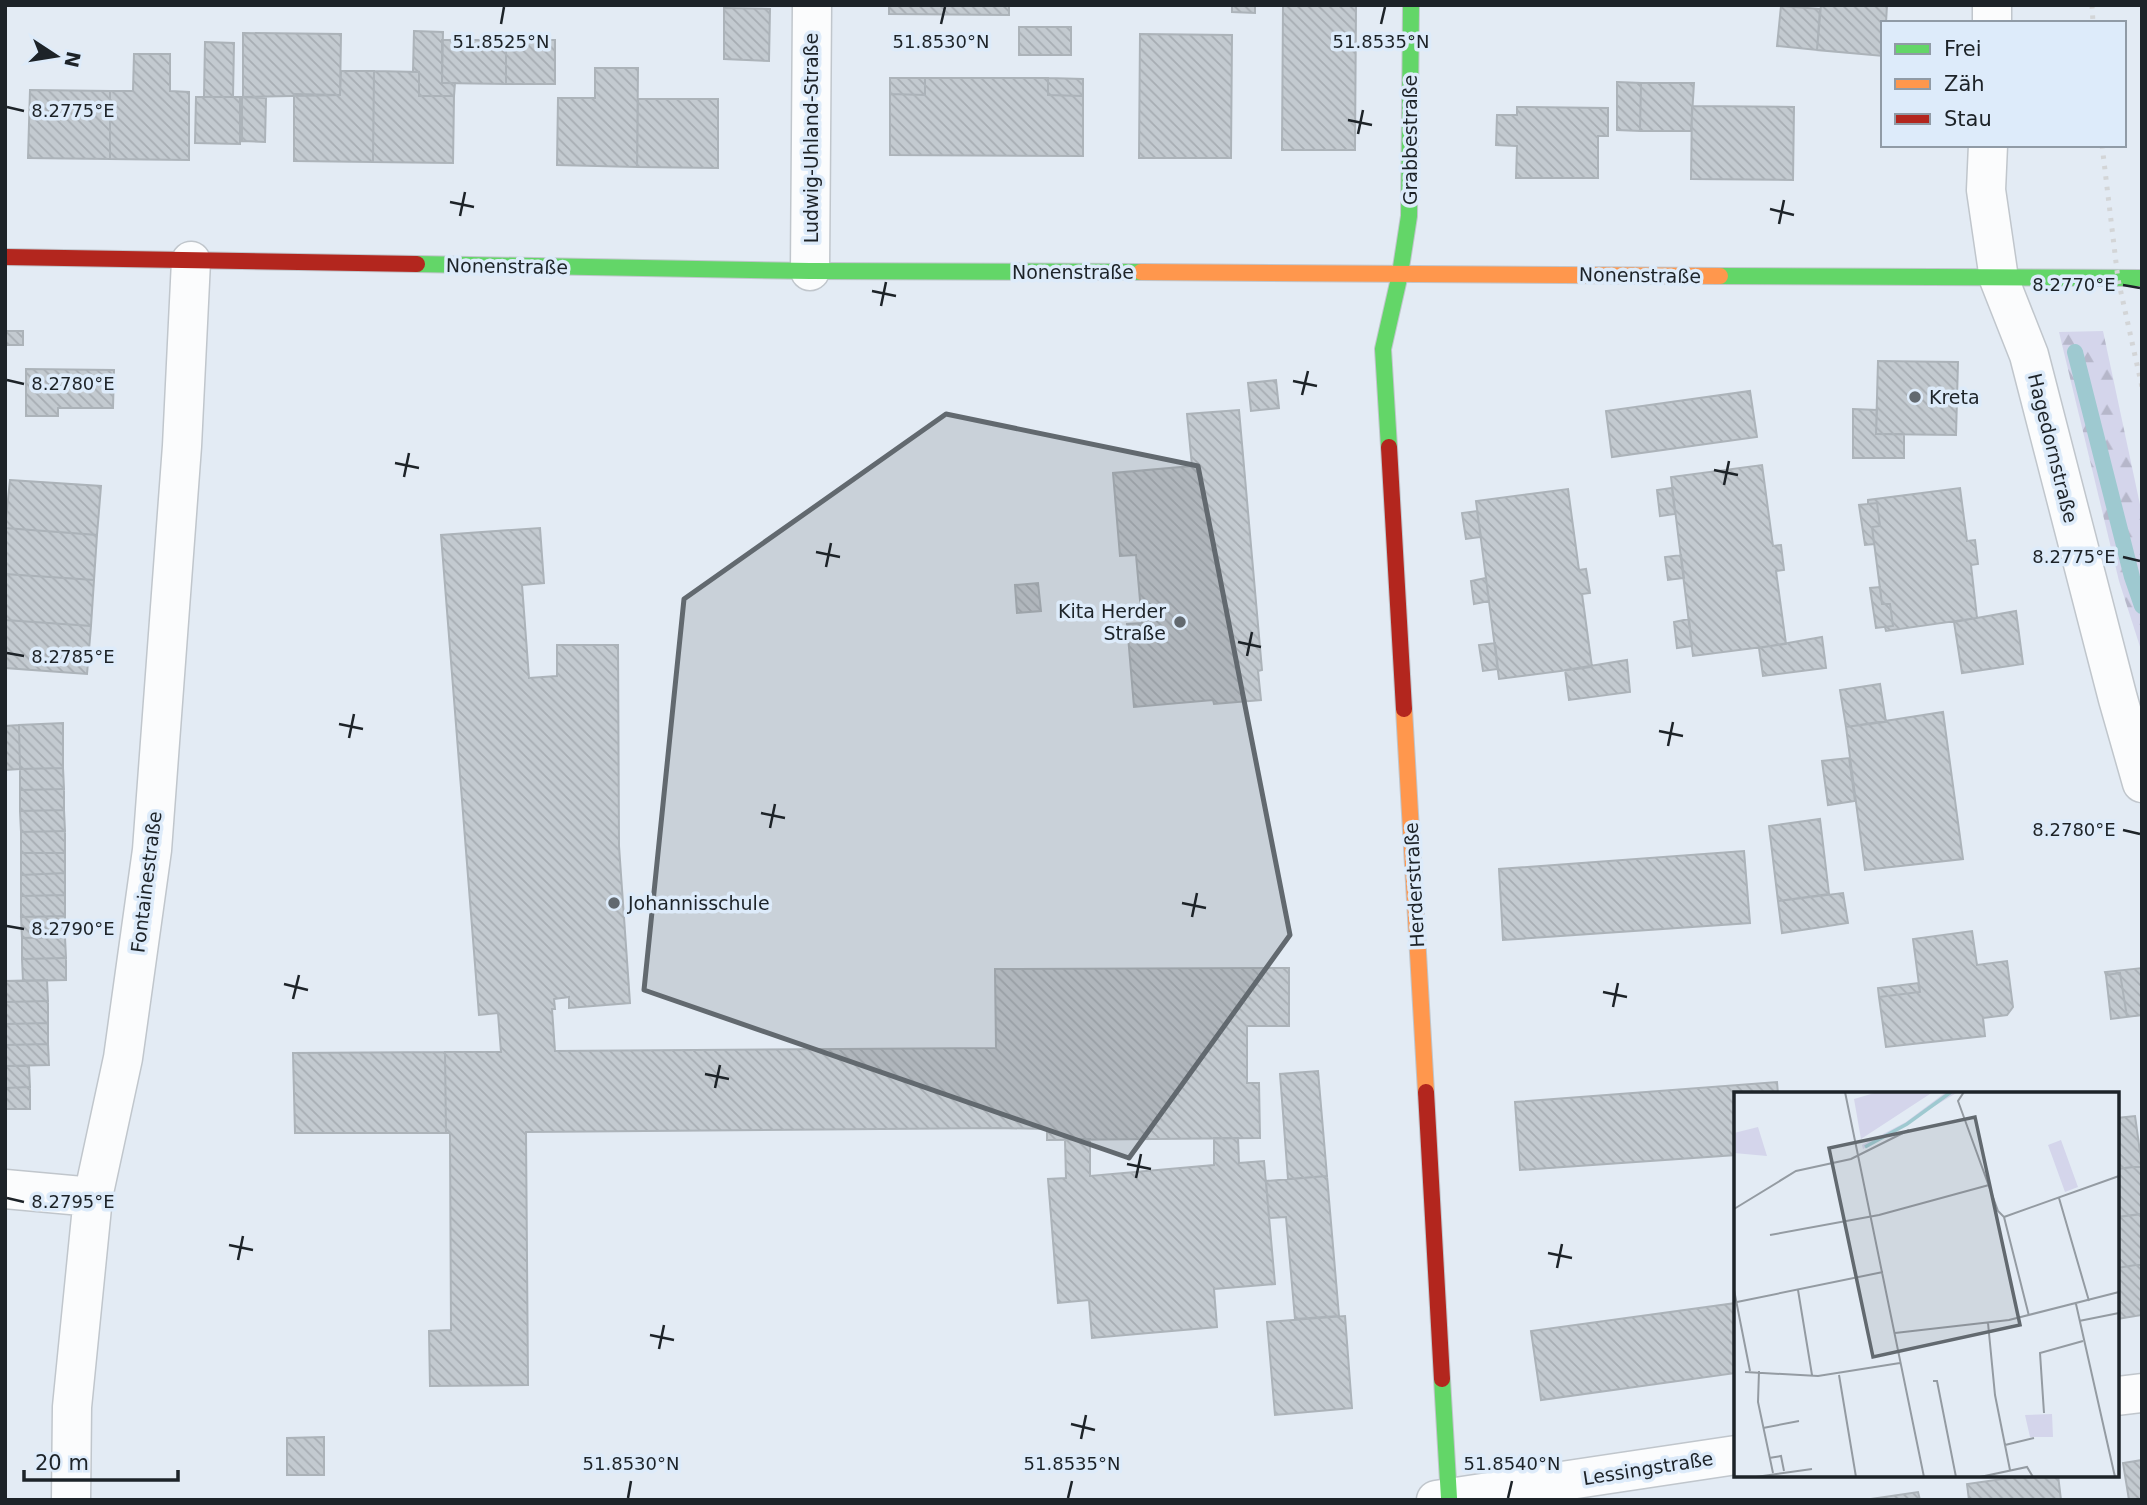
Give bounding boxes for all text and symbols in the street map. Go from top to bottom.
north arrow [21,21,91,91]
legend [1881,21,2126,147]
text: 51.8525°N [453,31,549,52]
text: 51.8530°N [893,31,989,52]
text: 51.8535°N [1333,31,1429,52]
street label: Ludwig-Uhland-Straße [800,33,822,243]
text: Frei [1944,37,1981,61]
text: N [60,49,85,70]
text: Zäh [1944,72,1985,96]
street label: Grabbestraße [1399,75,1421,205]
text: 8.2775°E [31,100,115,121]
text: Stau [1944,107,1992,131]
street label: Nonenstraße [446,254,568,278]
street label: Nonenstraße [1012,261,1134,283]
street label: Nonenstraße [1579,263,1701,287]
text: 8.2770°E [2032,274,2116,295]
street label: Hagedornstraße [2024,371,2082,525]
text: 8.2780°E [31,373,115,394]
place label: Kreta [1929,386,1980,408]
marker: Kreta [1907,389,1923,405]
text: 8.2775°E [2032,546,2116,567]
place label: Kita Herder Straße [1058,600,1166,644]
marker: Kita Herder Straße [1172,614,1188,630]
text: 8.2785°E [31,646,115,667]
street label: Fontainestraße [126,810,166,954]
text: 8.2780°E [2032,819,2116,840]
street label: Herderstraße [1400,822,1428,948]
place label: Johannisschule [627,892,770,914]
marker: Johannisschule [606,895,622,911]
text: 8.2790°E [31,918,115,939]
inset map [1734,1092,2119,1477]
text: 8.2795°E [31,1191,115,1212]
scale bar [24,1438,178,1482]
street label: Lessingstraße [1581,1447,1715,1489]
text: 20 m [35,1451,89,1475]
text: 51.8530°N [583,1453,679,1474]
text: 51.8535°N [1024,1453,1120,1474]
text: 51.8540°N [1464,1453,1560,1474]

